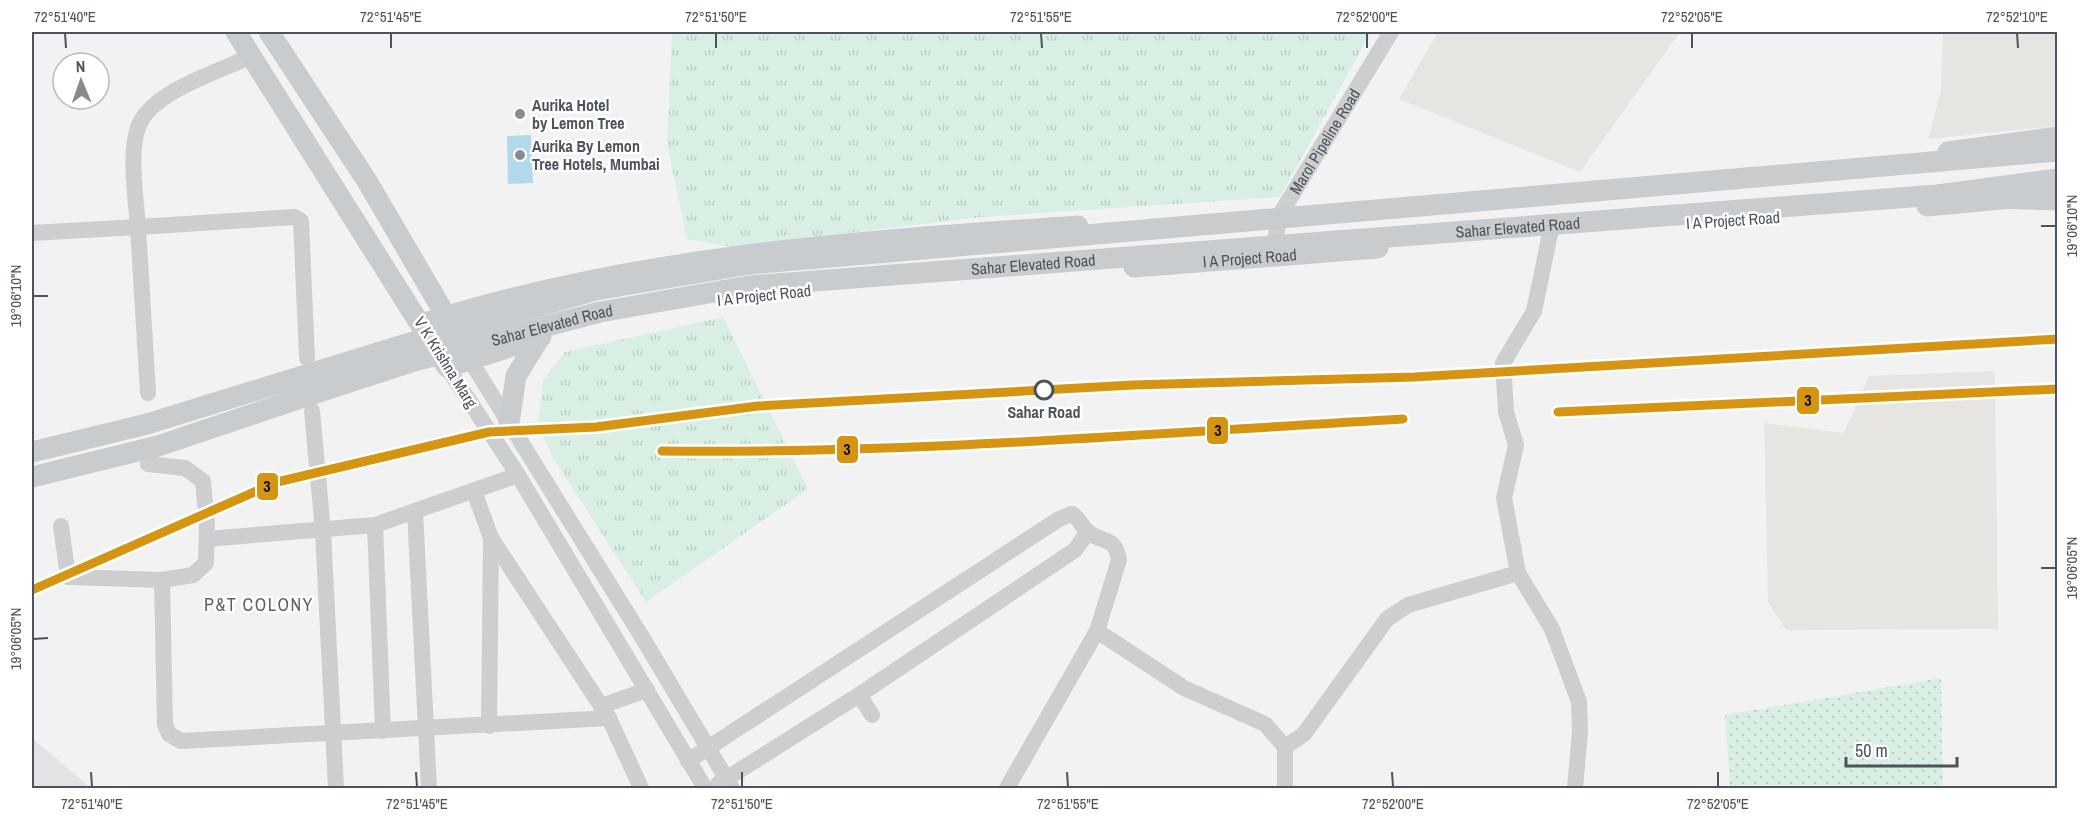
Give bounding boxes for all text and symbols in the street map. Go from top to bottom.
text: 72°51'40"E [34,6,96,27]
text: 72°51'45"E [360,6,422,27]
text: 72°51'50"E [685,6,747,27]
text: 72°51'55"E [1010,6,1072,27]
text: 72°52'00"E [1336,6,1398,27]
text: 72°52'05"E [1661,6,1723,27]
text: 72°52'10"E [1986,6,2048,27]
north arrow [51,51,111,111]
text: N [75,55,86,77]
street label: Marol Pipeline Road [1284,84,1365,198]
place label: Aurika Hotel by Lemon Tree [532,94,625,134]
marker: Aurika Hotel by Lemon Tree [513,107,527,121]
place label: Aurika By Lemon Tree Hotels, Mumbai [532,135,660,175]
marker: Aurika By Lemon Tree Hotels, Mumbai [513,148,527,162]
text: 19°06'10"N [2061,195,2082,257]
street label: I A Project Road [1685,206,1781,234]
street label: Sahar Elevated Road [1455,211,1581,243]
street label: I A Project Road [1202,243,1297,273]
street label: Sahar Elevated Road [970,248,1096,280]
text: 19°06'10"N [5,265,26,327]
street label: I A Project Road [716,279,812,311]
street label: Sahar Elevated Road [489,299,614,351]
street label: V K Krishna Marg [409,312,483,412]
marker: Sahar Road [1034,380,1054,400]
line badge: 3 [1796,386,1820,415]
text: 3 [1804,389,1812,411]
place label: Sahar Road [1008,401,1080,423]
line badge: 3 [1206,416,1229,445]
text: 3 [1214,419,1222,441]
line badge: 3 [836,435,859,464]
text: 3 [843,438,851,460]
line badge: 3 [256,472,279,501]
text: 3 [263,475,271,497]
text: 19°06'05"N [2061,537,2082,599]
district label: P&T COLONY [204,592,314,617]
text: 19°06'05"N [5,608,26,670]
scale bar [1846,730,1957,768]
text: 50 m [1855,738,1888,763]
text: 72°51'40"E [61,793,123,814]
text: 72°51'45"E [386,793,448,814]
text: 72°51'50"E [711,793,773,814]
text: 72°51'55"E [1037,793,1099,814]
text: 72°52'00"E [1362,793,1424,814]
text: 72°52'05"E [1687,793,1749,814]

